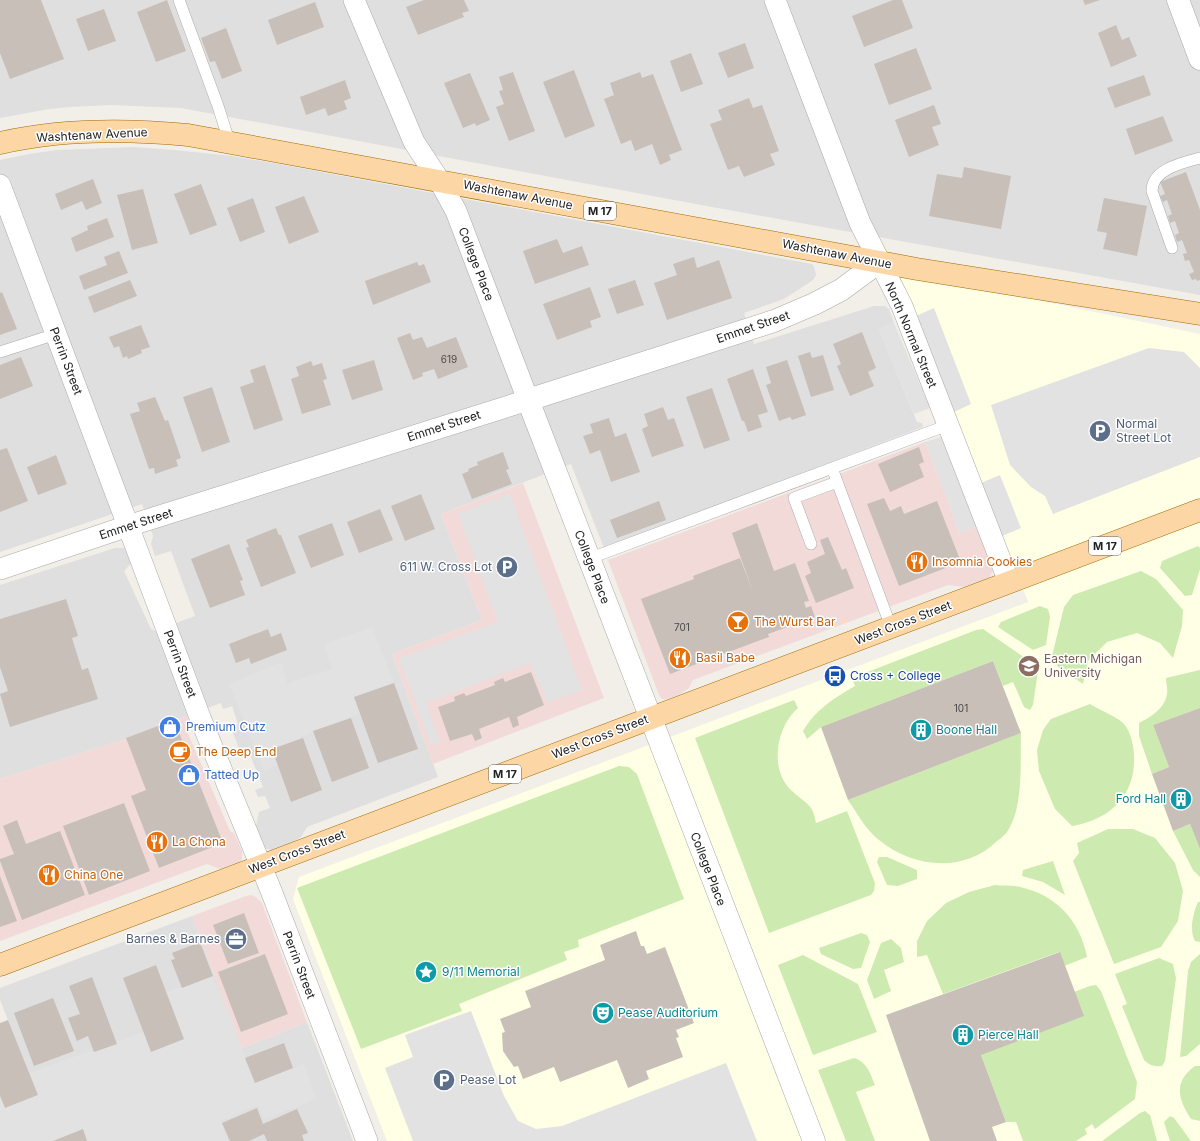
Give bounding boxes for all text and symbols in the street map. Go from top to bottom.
street label: Washtenaw Avenue [36,124,148,145]
street label: Washtenaw Avenue [462,177,574,212]
road number: M 17 [584,202,616,220]
street label: College Place [456,225,497,303]
street label: Washtenaw Avenue [781,236,893,271]
street label: North Normal Street [882,280,941,390]
street label: Emmet Street [714,307,791,346]
street label: Perrin Street [47,325,86,397]
house number: 619 [441,353,457,365]
street label: Emmet Street [405,407,483,444]
place label: Normal Street Lot [1116,416,1171,445]
parking icon: Normal Street Lot [1087,418,1113,444]
street label: Emmet Street [97,505,175,542]
street label: College Place [572,528,613,606]
road number: M 17 [1089,537,1121,555]
restaurant icon: Insomnia Cookies [904,549,930,575]
parking icon: 611 W. Cross Lot [494,554,520,580]
place label: Insomnia Cookies [932,554,1032,569]
place label: 611 W. Cross Lot [400,559,492,574]
street label: West Cross Street [853,597,953,648]
bar icon: The Wurst Bar [725,609,751,635]
place label: The Wurst Bar [754,614,836,629]
house number: 701 [674,621,690,633]
street label: Perrin Street [161,628,200,700]
restaurant icon: Basil Babe [667,645,693,671]
place label: Basil Babe [696,650,755,665]
place label: Eastern Michigan University [1044,651,1142,680]
school or university icon: Eastern Michigan University [1016,653,1042,679]
bus stop icon: Cross + College [822,663,848,689]
place label: Cross + College [850,668,941,683]
house number: 101 [954,702,968,714]
street label: West Cross Street [550,711,650,762]
shop icon: Premium Cutz [157,714,183,740]
building icon: Boone Hall [908,717,934,743]
place label: Premium Cutz [186,719,266,734]
place label: Boone Hall [936,722,997,737]
cafe icon: The Deep End [167,739,193,765]
place label: The Deep End [196,744,276,759]
shop icon: Tatted Up [176,762,202,788]
road number: M 17 [489,765,521,783]
place label: Tatted Up [204,767,259,782]
building icon: Ford Hall [1168,786,1194,812]
place label: Ford Hall [1116,791,1166,806]
street label: West Cross Street [247,826,347,877]
restaurant icon: La Chona [144,829,170,855]
street label: College Place [688,830,729,908]
place label: La Chona [172,834,226,849]
restaurant icon: China One [36,862,62,888]
place label: China One [64,867,123,882]
office icon: Barnes & Barnes [223,926,249,952]
street label: Perrin Street [280,929,319,1001]
place label: Barnes & Barnes [126,931,220,946]
place icon: 9/11 Memorial [413,959,439,985]
place label: 9/11 Memorial [442,964,520,979]
theatre icon: Pease Auditorium [590,1000,616,1026]
place label: Pease Auditorium [618,1005,718,1020]
building icon: Pierce Hall [950,1022,976,1048]
place label: Pierce Hall [978,1027,1039,1042]
parking icon: Pease Lot [431,1067,457,1093]
place label: Pease Lot [460,1072,516,1087]

